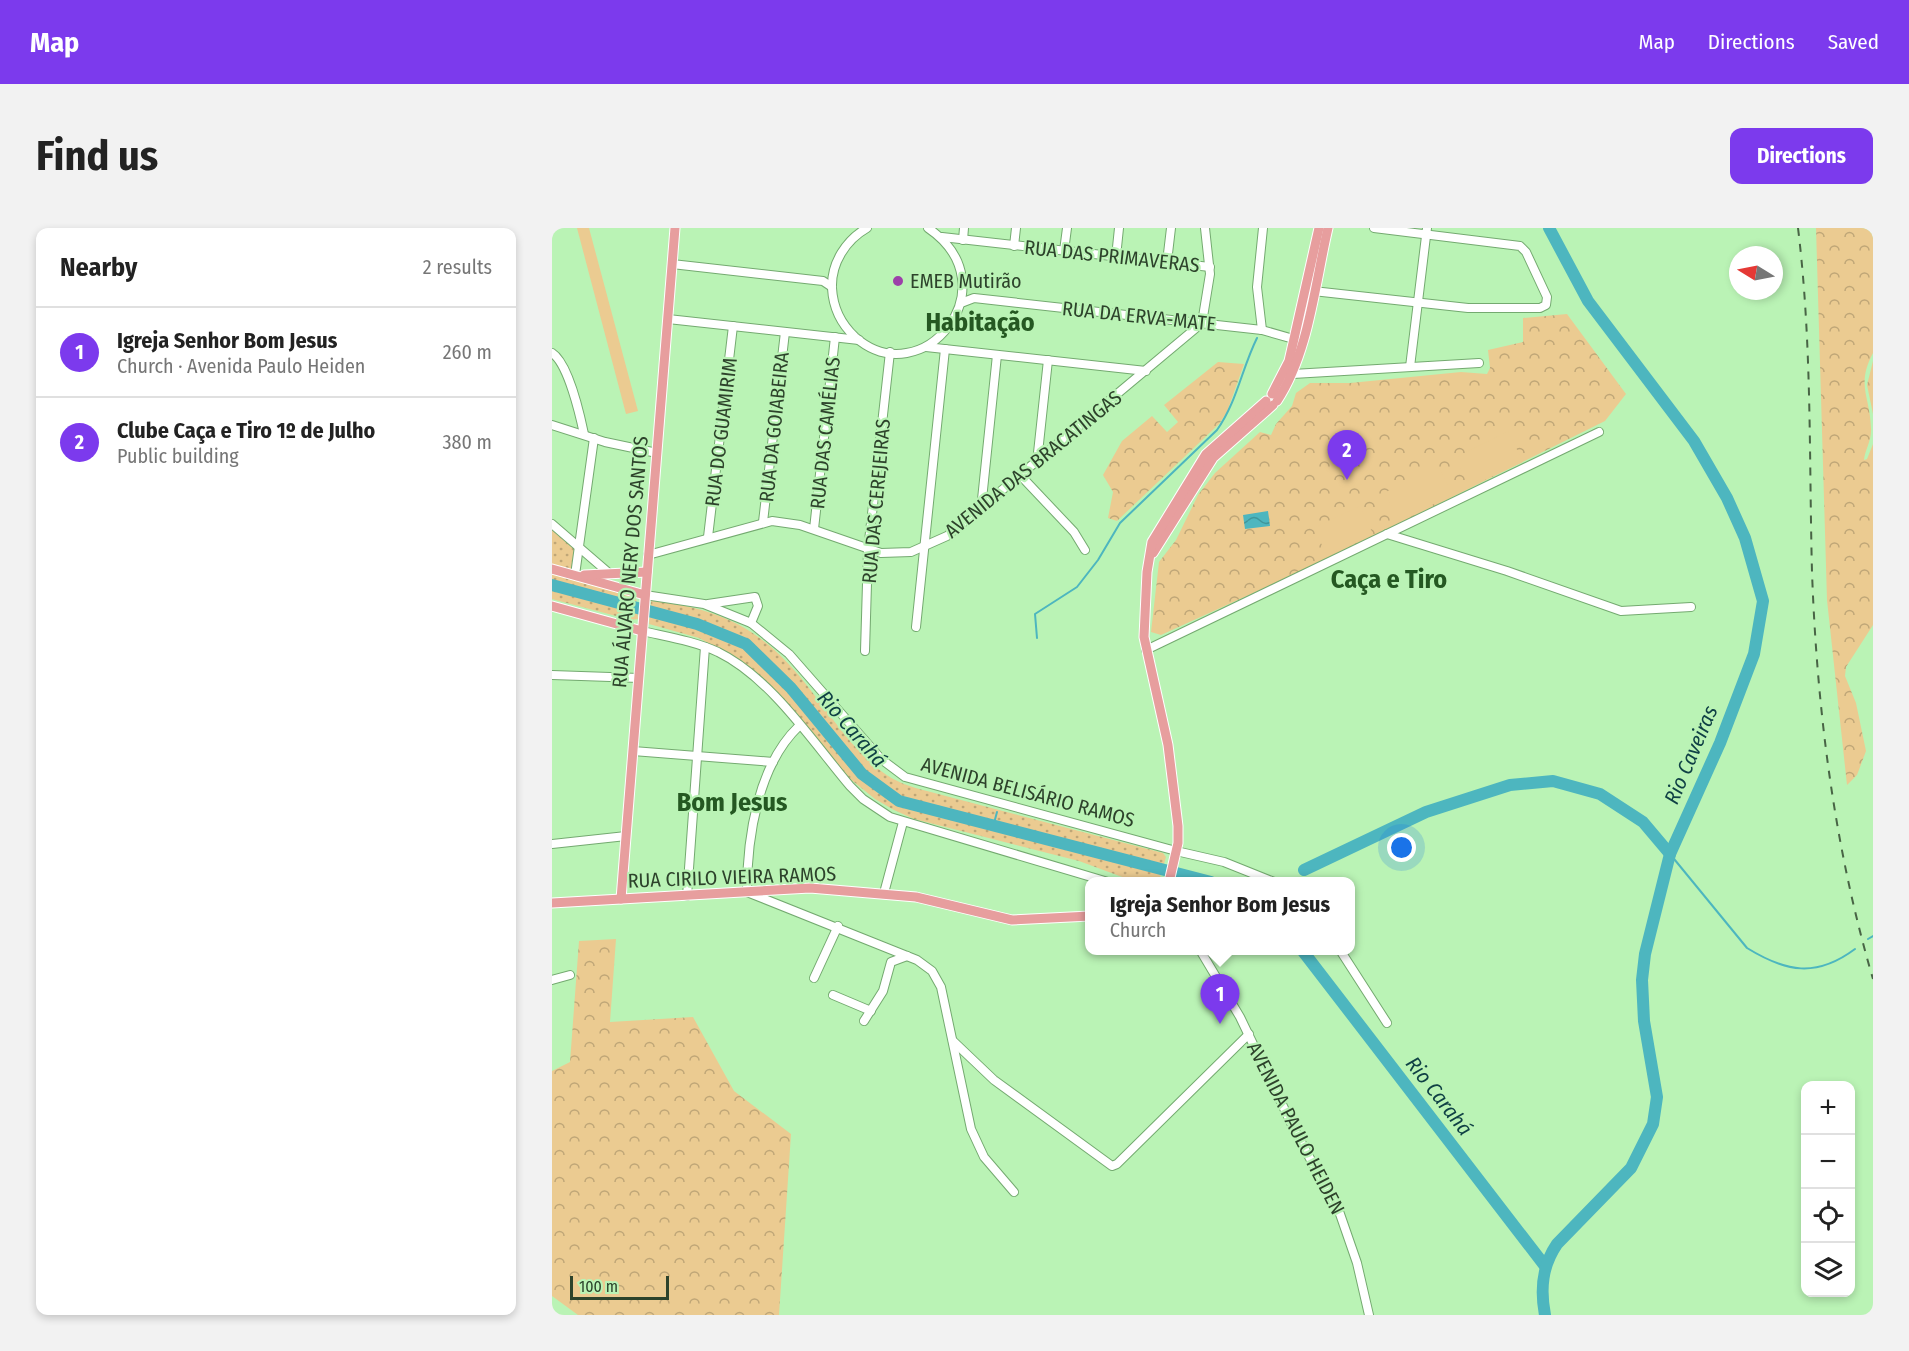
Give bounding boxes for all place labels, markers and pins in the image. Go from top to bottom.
place label: EMEB Mutirão [910,269,1022,293]
marker: EMEB Mutirão [891,274,905,288]
pin: 2 [1328,430,1366,480]
pin: 1 [1200,974,1240,1024]

